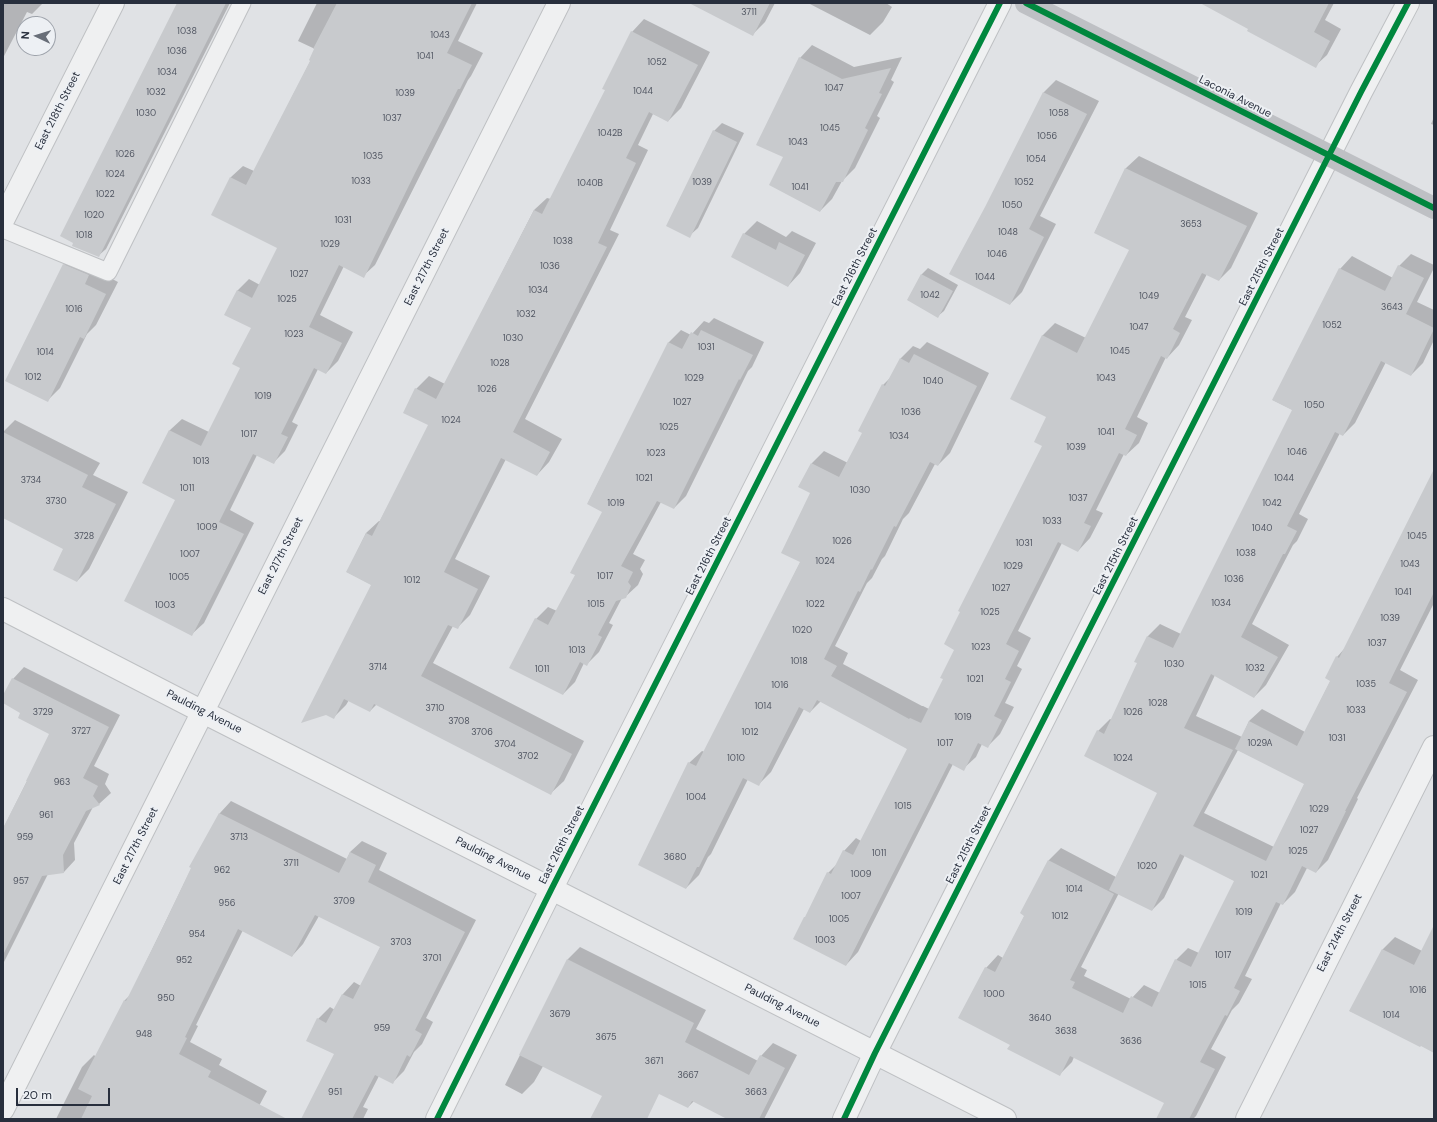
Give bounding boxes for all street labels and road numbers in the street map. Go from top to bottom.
street label: East 218th Street [33,70,83,152]
street label: Laconia Avenue [1196,73,1274,121]
street label: East 217th Street [402,226,452,308]
street label: East 216th Street [830,226,880,308]
street label: East 215th Street [1237,226,1287,308]
street label: East 217th Street [256,515,306,597]
street label: East 216th Street [684,515,734,597]
street label: East 215th Street [1091,515,1141,597]
street label: Paulding Avenue [164,687,244,737]
street label: East 216th Street [537,804,587,886]
street label: East 215th Street [944,804,994,886]
street label: East 217th Street [111,805,161,887]
street label: Paulding Avenue [453,834,533,884]
street label: East 214th Street [1315,892,1365,974]
street label: Paulding Avenue [742,981,822,1031]

